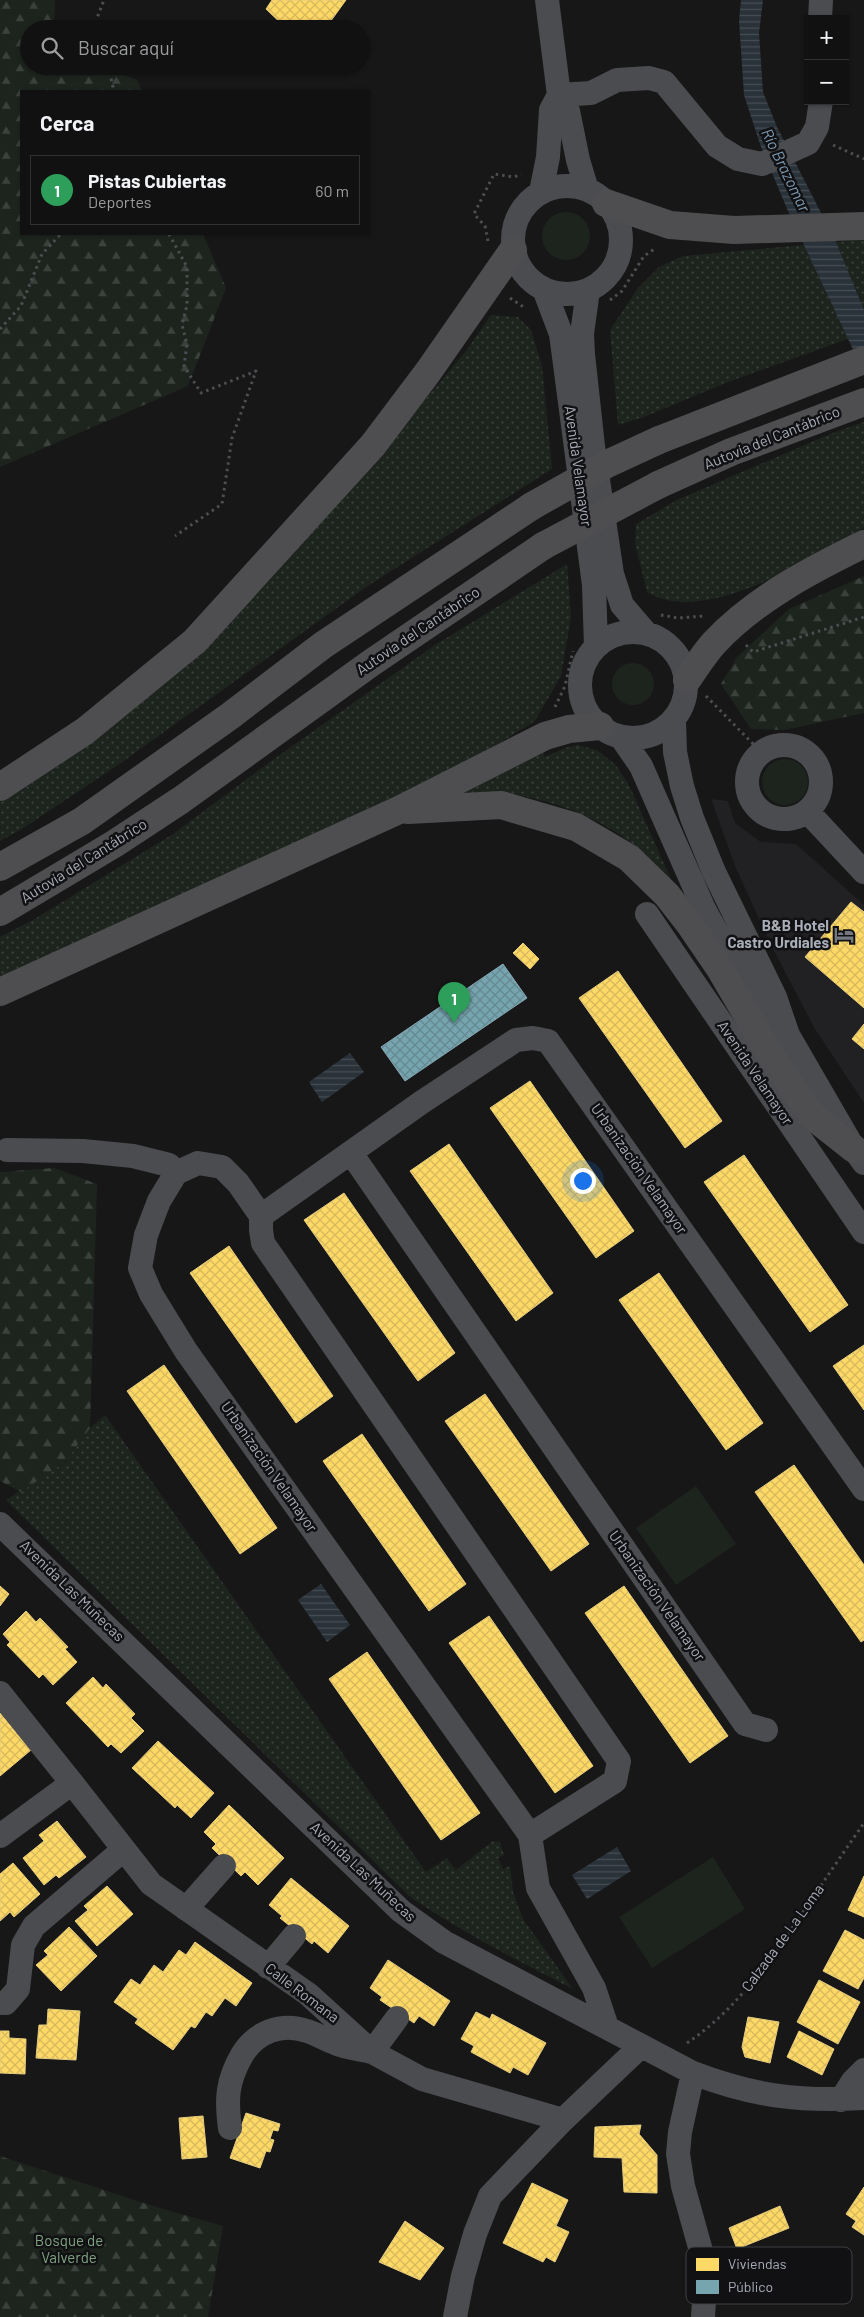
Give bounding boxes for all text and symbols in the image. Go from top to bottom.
map controls [804,15,849,105]
button: + [804,15,849,60]
search box [20,20,370,75]
icon: search [38,34,66,62]
text: Buscar aquí [78,36,174,59]
button: − [804,60,849,105]
text: Cerca [40,110,94,135]
water label: Río Brazomar [758,125,815,216]
text: Pistas Cubiertas [88,169,226,192]
text: 1 [54,181,60,200]
text: 60 m [315,181,349,200]
text: Deportes [88,192,152,211]
street label: Autovía del Cantábrico [701,402,842,473]
street label: Avenida Velamayor [562,404,596,528]
street label: Autovía del Cantábrico [352,582,483,678]
street label: Autovía del Cantábrico [17,814,150,906]
place label: B&B Hotel Castro Urdiales [727,916,829,951]
hotel icon: B&B Hotel Castro Urdiales [833,924,855,946]
pin: 1 [438,982,470,1023]
street label: Avenida Velamayor [714,1017,798,1128]
street label: Urbanización Velamayor [588,1100,692,1238]
your location [570,1168,596,1194]
street label: Urbanización Velamayor [218,1398,322,1536]
street label: Urbanización Velamayor [606,1527,710,1665]
street label: Avenida Las Muñecas [17,1536,129,1645]
street label: Avenida Las Muñecas [307,1818,420,1925]
street label: Calzada de La Loma [737,1880,827,1995]
street label: Calle Romana [262,1959,343,2026]
park label: Bosque de Valverde [35,2231,103,2266]
legend [686,2247,852,2304]
text: Viviendas [728,2255,787,2272]
text: Público [728,2278,773,2295]

